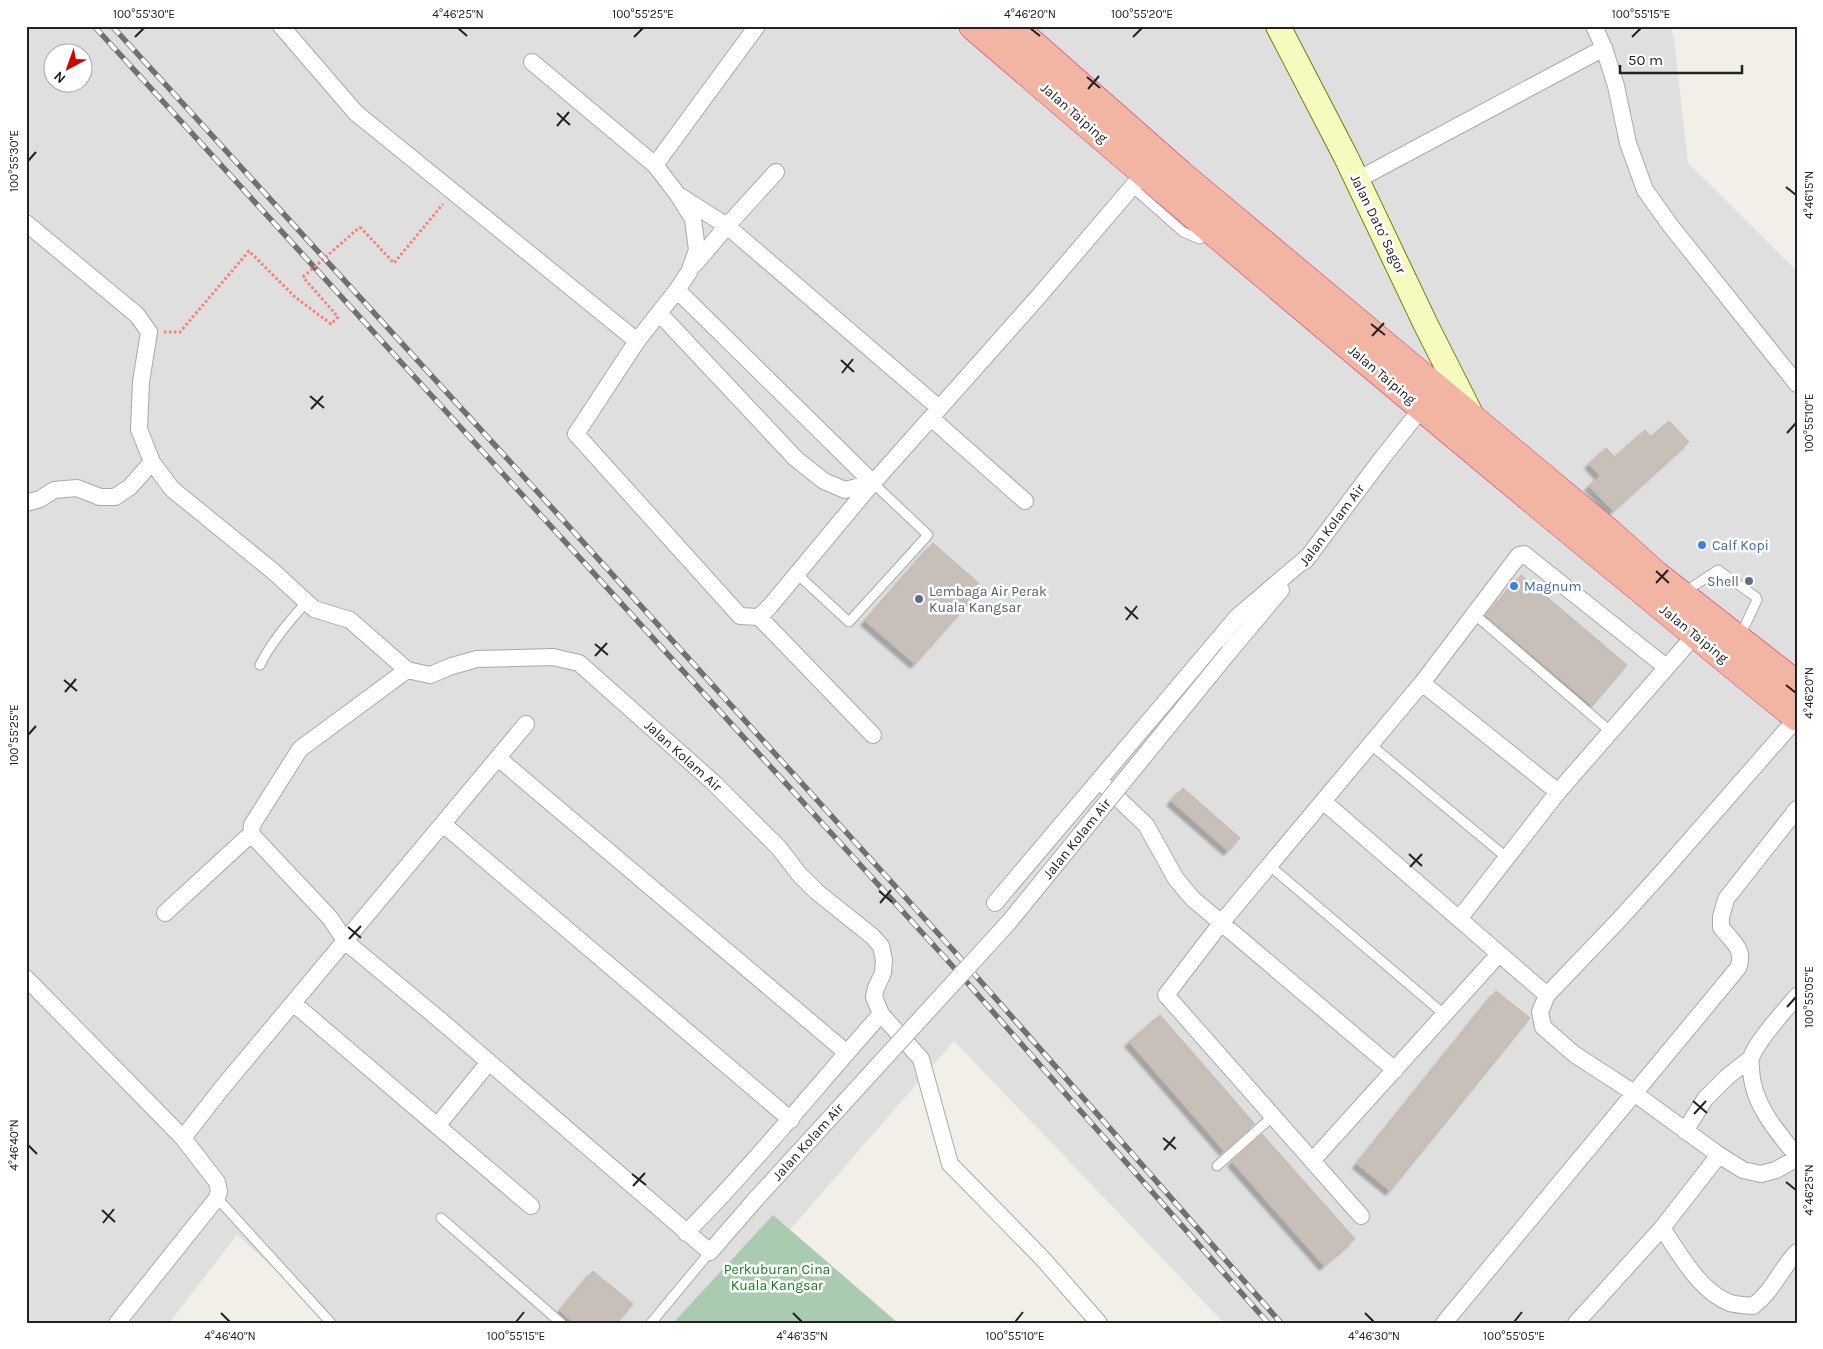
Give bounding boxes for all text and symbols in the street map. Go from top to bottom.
text: 100°55'30"E [113,7,175,21]
text: 4°46'25"N [432,7,484,21]
text: 100°55'25"E [612,7,674,21]
text: 4°46'20"N [1004,7,1056,21]
text: 100°55'20"E [1111,7,1173,21]
text: 100°55'15"E [1612,7,1670,21]
north arrow [42,42,92,92]
scale bar [1620,42,1743,74]
text: 50 m [1628,51,1663,69]
text: N [50,68,69,87]
street label: Jalan Taiping [1037,79,1111,147]
text: 100°55'30"E [7,130,21,192]
street label: Jalan Dato' Sagor [1347,171,1410,277]
text: 4°46'15"N [1802,171,1816,219]
street label: Jalan Taiping [1345,342,1419,408]
text: 100°55'10"E [1802,394,1816,452]
street label: Jalan Kolam Air [1296,480,1369,569]
place label: Calf Kopi [1712,537,1769,554]
marker: Calf Kopi [1696,539,1708,551]
place label: Shell [1707,573,1739,590]
marker: Shell [1743,575,1755,587]
place label: Magnum [1524,578,1582,595]
marker: Magnum [1508,580,1520,592]
place label: Lembaga Air Perak Kuala Kangsar [929,583,1047,616]
marker: Lembaga Air Perak Kuala Kangsar [913,593,925,605]
street label: Jalan Taiping [1656,601,1732,667]
text: 4°46'20"N [1802,667,1816,719]
text: 100°55'25"E [7,704,21,766]
street label: Jalan Kolam Air [641,717,726,796]
street label: Jalan Kolam Air [1039,795,1115,883]
text: 100°55'05"E [1802,966,1816,1028]
street label: Jalan Kolam Air [769,1099,848,1184]
text: 4°46'40"N [7,1119,21,1171]
text: 4°46'25"N [1802,1164,1816,1216]
park label: Perkuburan Cina Kuala Kangsar [724,1261,830,1294]
text: 4°46'40"N [204,1329,256,1343]
text: 100°55'15"E [487,1329,545,1343]
text: 4°46'35"N [776,1329,828,1343]
text: 100°55'10"E [986,1329,1044,1343]
text: 4°46'30"N [1348,1329,1400,1343]
text: 100°55'05"E [1483,1329,1545,1343]

